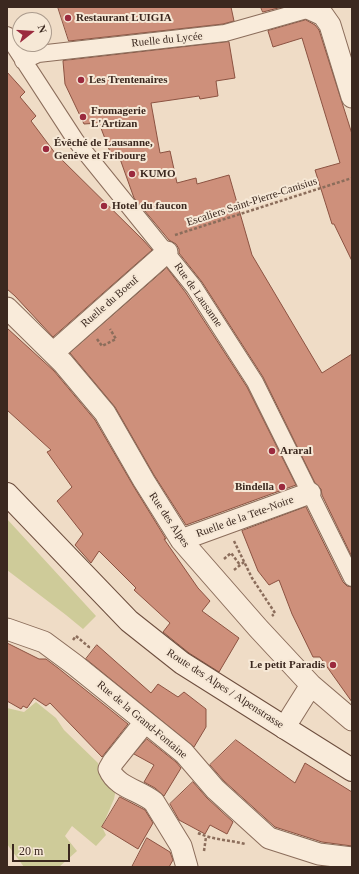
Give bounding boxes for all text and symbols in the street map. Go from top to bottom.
place label: Restaurant LUIGIA [76,11,172,25]
north arrow [12,12,52,52]
marker: Restaurant LUIGIA [63,13,73,23]
text: N [36,23,49,34]
street label: Ruelle du Lycée [131,30,203,50]
place label: Les Trentenaires [89,73,168,87]
marker: Les Trentenaires [76,75,86,85]
place label: Fromagerie L'Artizan [91,104,146,130]
marker: Fromagerie L'Artizan [78,112,88,122]
place label: Évêché de Lausanne, Genève et Fribourg [54,136,153,162]
marker: Évêché de Lausanne, Genève et Fribourg [41,144,51,154]
place label: KUMO [140,167,175,181]
marker: KUMO [127,169,137,179]
street label: Escaliers Saint-Pierre-Canisius [185,175,319,229]
place label: Hotel du faucon [112,199,187,213]
marker: Hotel du faucon [99,201,109,211]
street label: Rue de Lausanne [171,260,225,330]
street label: Ruelle du Boeuf [78,273,142,331]
place label: Araral [280,444,312,458]
marker: Araral [267,446,277,456]
place label: Bindella [235,480,274,494]
marker: Bindella [277,482,287,492]
street label: Rue des Alpes [146,490,192,550]
street label: Ruelle de la Tete-Noire [194,493,296,541]
street label: Route des Alpes / Alpenstrasse [164,646,286,732]
place label: Le petit Paradis [250,658,325,672]
marker: Le petit Paradis [328,660,338,670]
street label: Rue de la Grand-Fontaine [94,678,190,762]
scale bar [14,836,72,862]
text: 20 m [19,844,43,858]

